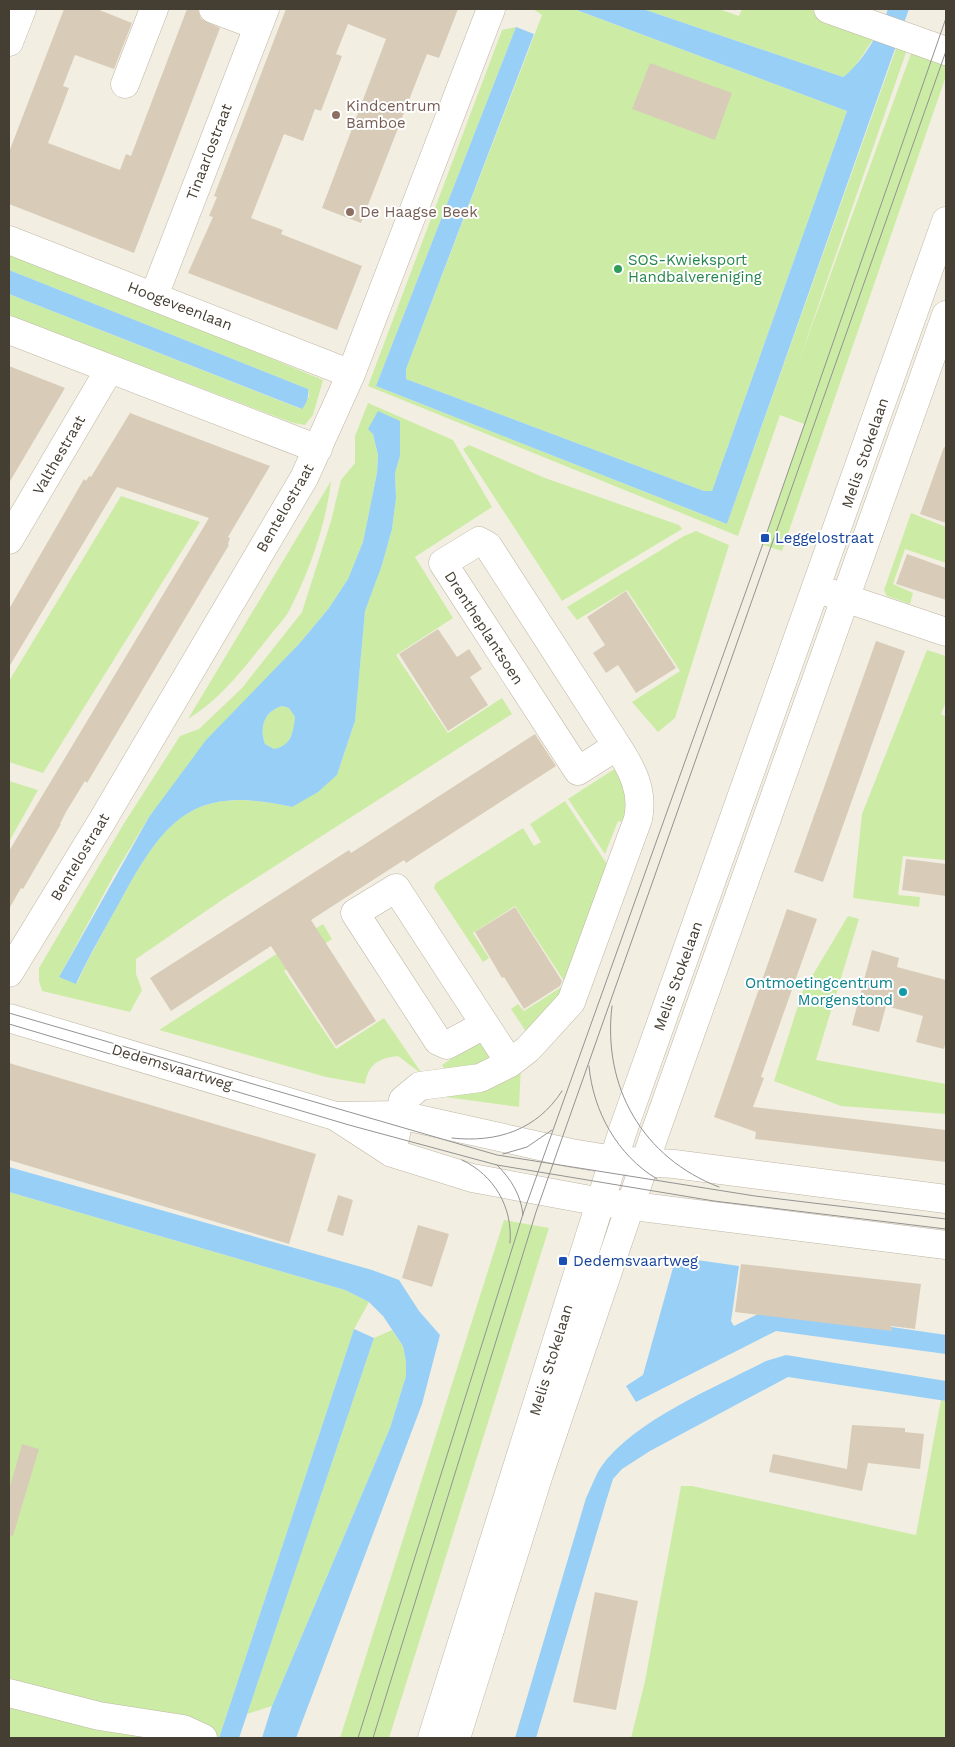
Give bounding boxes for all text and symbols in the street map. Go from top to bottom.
place label: Kindcentrum Bamboe [346,97,441,132]
street label: Tinaarlostraat [182,101,236,203]
marker: Kindcentrum Bamboe [330,109,342,121]
place label: De Haagse Beek [360,203,478,221]
marker: De Haagse Beek [344,206,356,218]
place label: SOS-Kwieksport Handbalvereniging [628,251,762,286]
marker: SOS-Kwieksport Handbalvereniging [612,263,624,275]
street label: Hoogeveenlaan [125,278,235,334]
street label: Melis Stokelaan [838,395,892,511]
street label: Valthestraat [29,411,89,498]
street label: Bentelostraat [252,460,318,555]
place label: Leggelostraat [775,529,874,547]
marker: Leggelostraat [759,532,771,544]
street label: Drentheplantsoen [441,568,527,688]
street label: Bentelostraat [47,809,114,904]
street label: Melis Stokelaan [650,919,706,1033]
place label: Ontmoetingcentrum Morgenstond [745,974,893,1009]
marker: Ontmoetingcentrum Morgenstond [897,986,909,998]
street label: Dedemsvaartweg [110,1040,234,1094]
place label: Dedemsvaartweg [573,1252,698,1270]
marker: Dedemsvaartweg [557,1255,569,1267]
street label: Melis Stokelaan [525,1302,577,1418]

